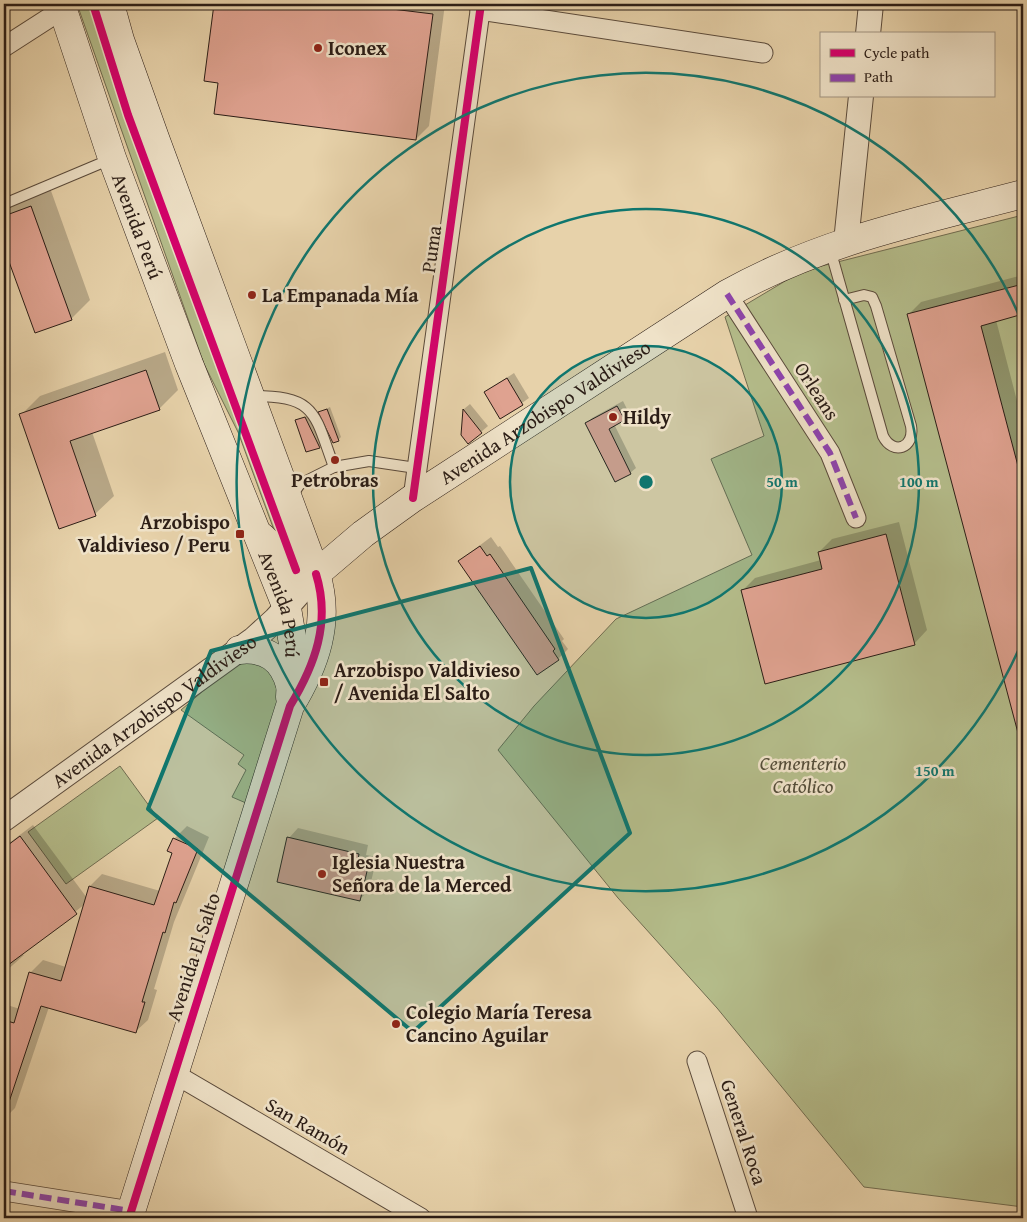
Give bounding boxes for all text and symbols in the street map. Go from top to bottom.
legend [820,32,994,98]
place label: Iconex [328,33,387,62]
marker: Iconex [312,42,324,54]
text: Cycle path [864,42,930,63]
text: Path [864,66,893,87]
street label: Avenida Perú [105,169,171,283]
street label: Puma [413,223,448,274]
place label: La Empanada Mía [262,280,419,309]
marker: La Empanada Mía [246,289,258,301]
street label: Avenida Arzobispo Valdivieso [434,332,656,491]
street label: Orleans [788,356,847,426]
place label: Hildy [623,402,672,431]
marker: Hildy [607,411,619,423]
marker: Petrobras [329,454,341,466]
place label: Petrobras [291,465,379,494]
text: 50 m [766,471,798,492]
text: 100 m [899,471,939,492]
centre of rings [637,473,655,491]
place label: Arzobispo Valdivieso / Peru [78,507,231,559]
marker: Arzobispo Valdivieso / Peru [234,528,246,540]
street label: Avenida Perú [251,546,308,659]
street label: Avenida Arzobispo Valdivieso [45,627,262,794]
place label: Arzobispo Valdivieso / Avenida El Salto [334,655,521,707]
marker: Arzobispo Valdivieso / Avenida El Salto [318,676,330,688]
park label: Cementerio Católico [760,748,847,800]
text: 150 m [915,760,955,781]
place label: Iglesia Nuestra Señora de la Merced [332,847,512,899]
marker: Iglesia Nuestra Señora de la Merced [316,868,328,880]
street label: Avenida El Salto [158,889,227,1025]
place label: Colegio María Teresa Cancino Aguilar [406,997,592,1049]
marker: Colegio María Teresa Cancino Aguilar [390,1018,402,1030]
street label: General Roca [714,1075,775,1189]
street label: San Ramón [260,1090,356,1162]

